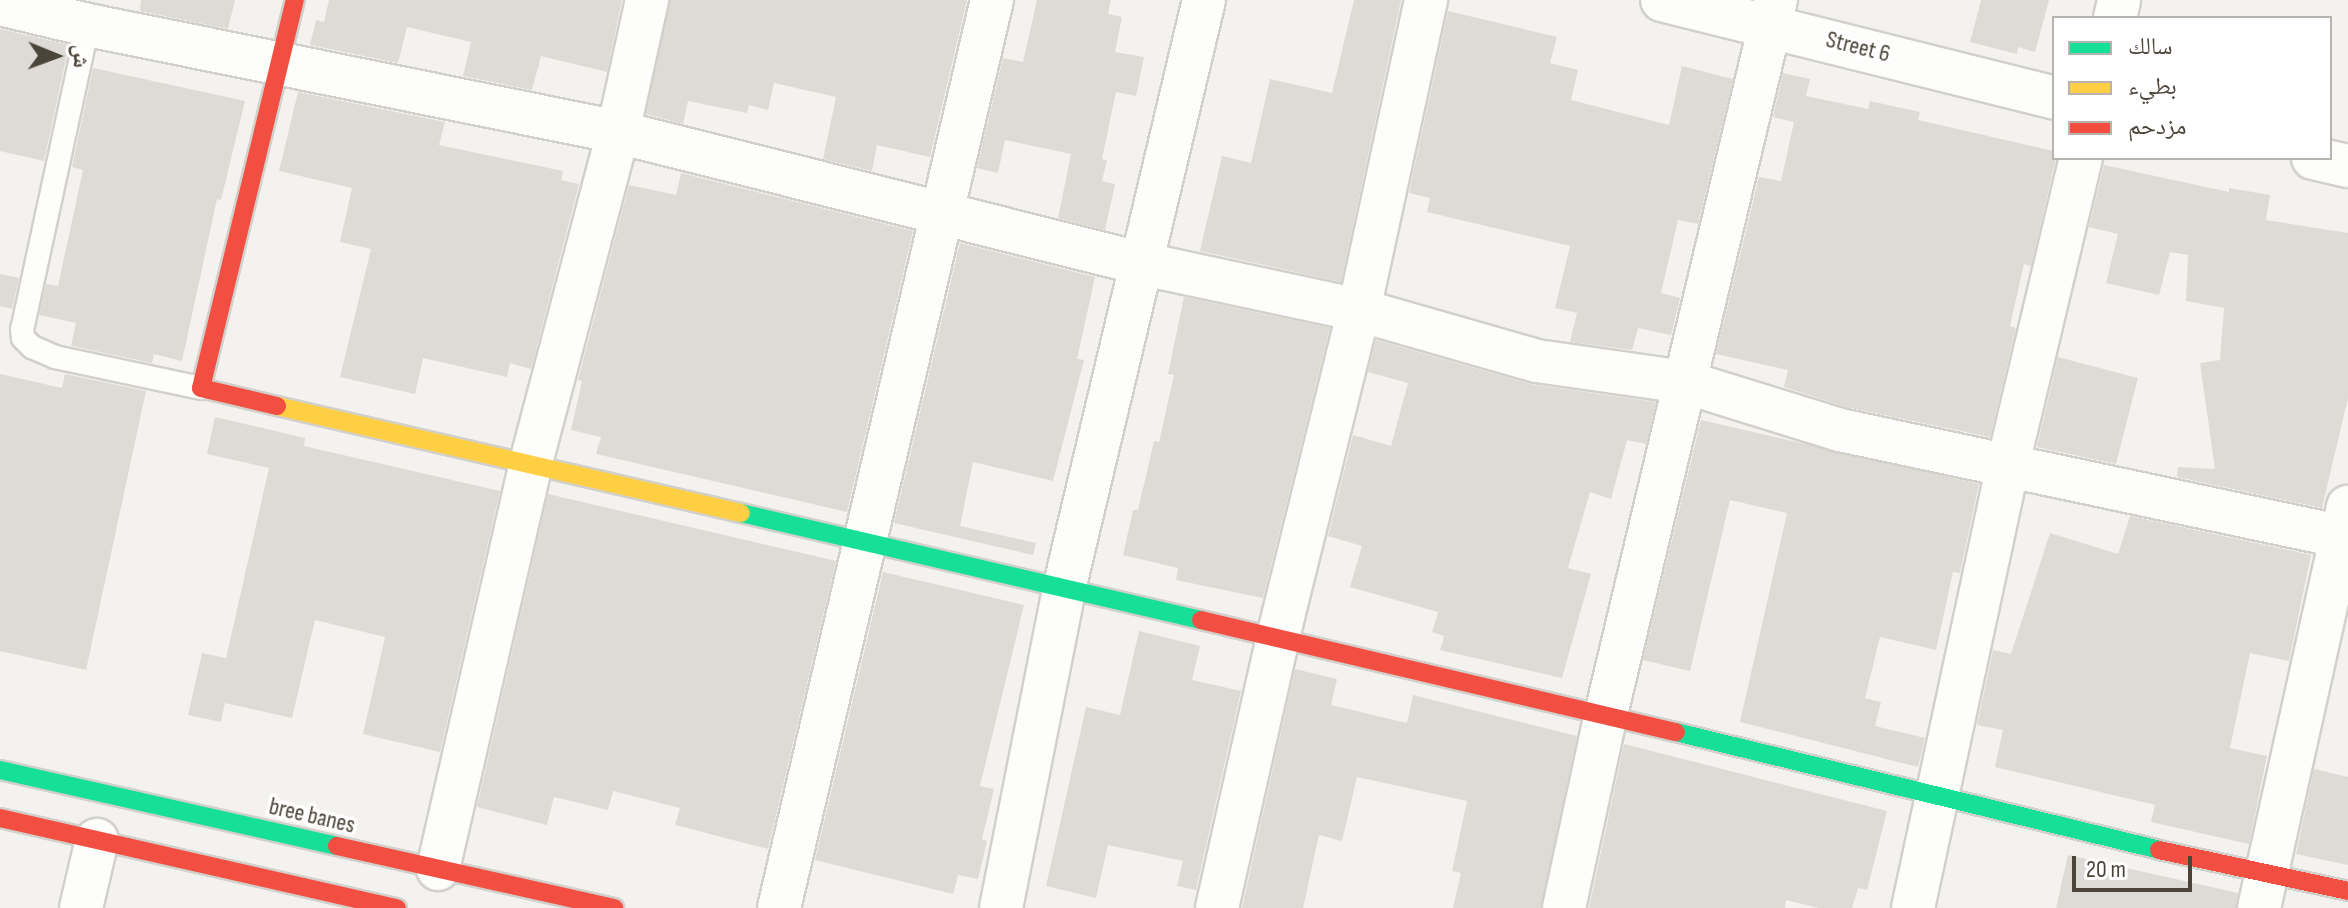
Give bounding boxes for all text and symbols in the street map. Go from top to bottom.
north arrow [16,16,96,96]
legend [2052,16,2332,160]
street label: Street 6 [1823,25,1893,69]
text: سالك [2128,32,2173,61]
text: ش [67,45,94,68]
text: بطيء [2128,72,2177,101]
text: مزدحم [2128,112,2187,141]
street label: bree banes [266,792,358,840]
scale bar [2076,840,2196,890]
text: 20 m [2086,855,2126,884]

